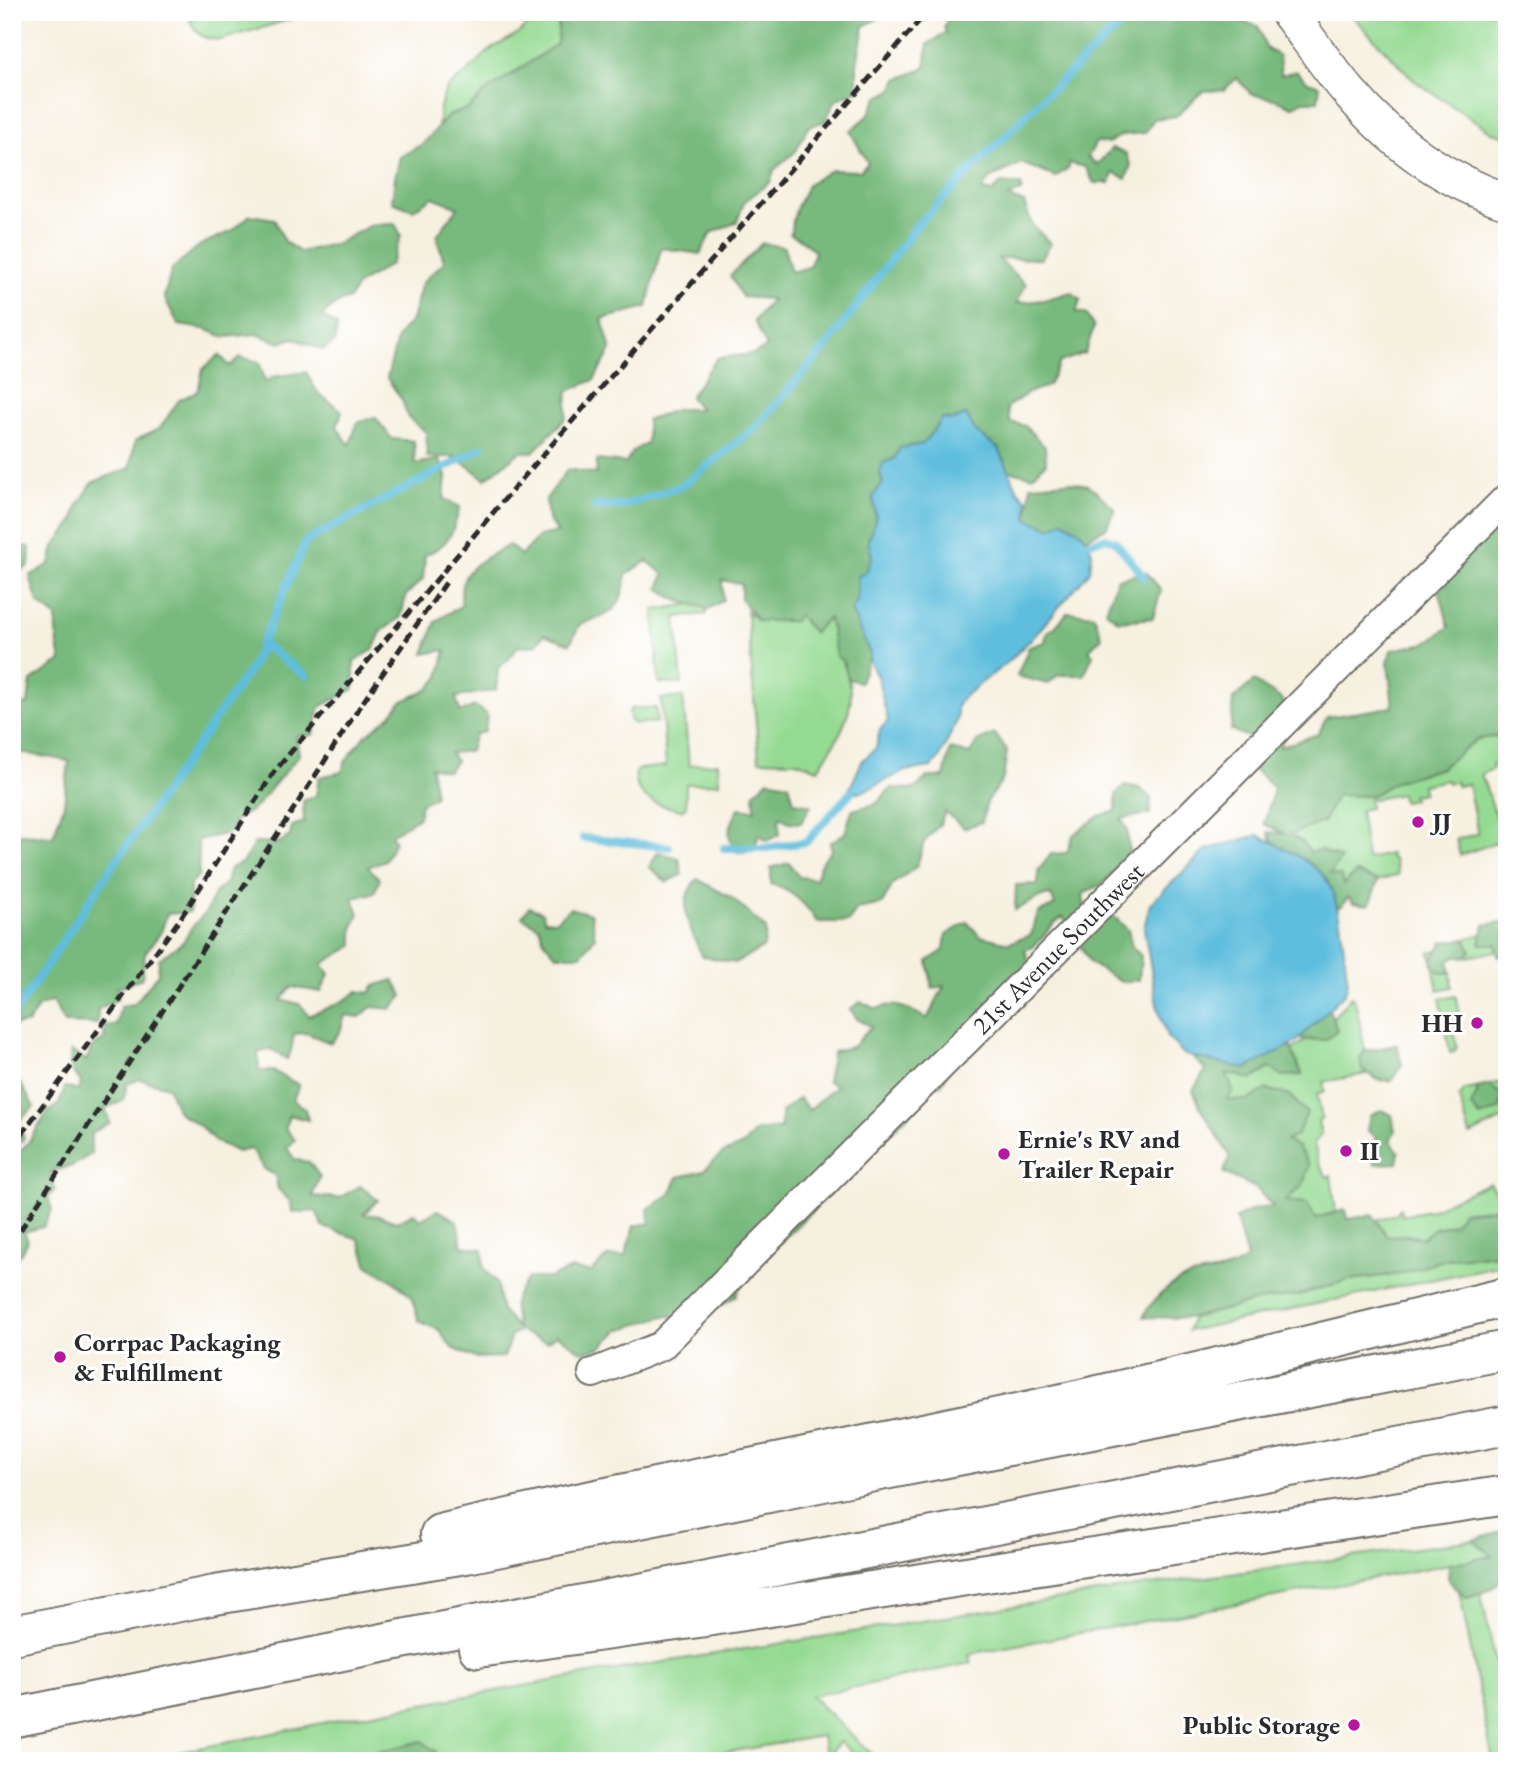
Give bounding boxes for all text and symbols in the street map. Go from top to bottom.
place label: JJ [1429,805,1452,839]
marker: JJ [1410,814,1426,830]
street label: 21st Avenue Southwest [965,855,1151,1042]
place label: HH [1421,1006,1463,1040]
marker: HH [1469,1015,1485,1031]
place label: Ernie's RV and Trailer Repair [1018,1122,1181,1186]
place label: II [1360,1134,1379,1168]
marker: II [1338,1143,1354,1159]
marker: Ernie's RV and Trailer Repair [996,1146,1012,1162]
place label: Corrpac Packaging & Fulfillment [74,1325,281,1389]
marker: Corrpac Packaging & Fulfillment [52,1349,68,1365]
place label: Public Storage [1183,1708,1340,1742]
marker: Public Storage [1346,1717,1362,1733]

